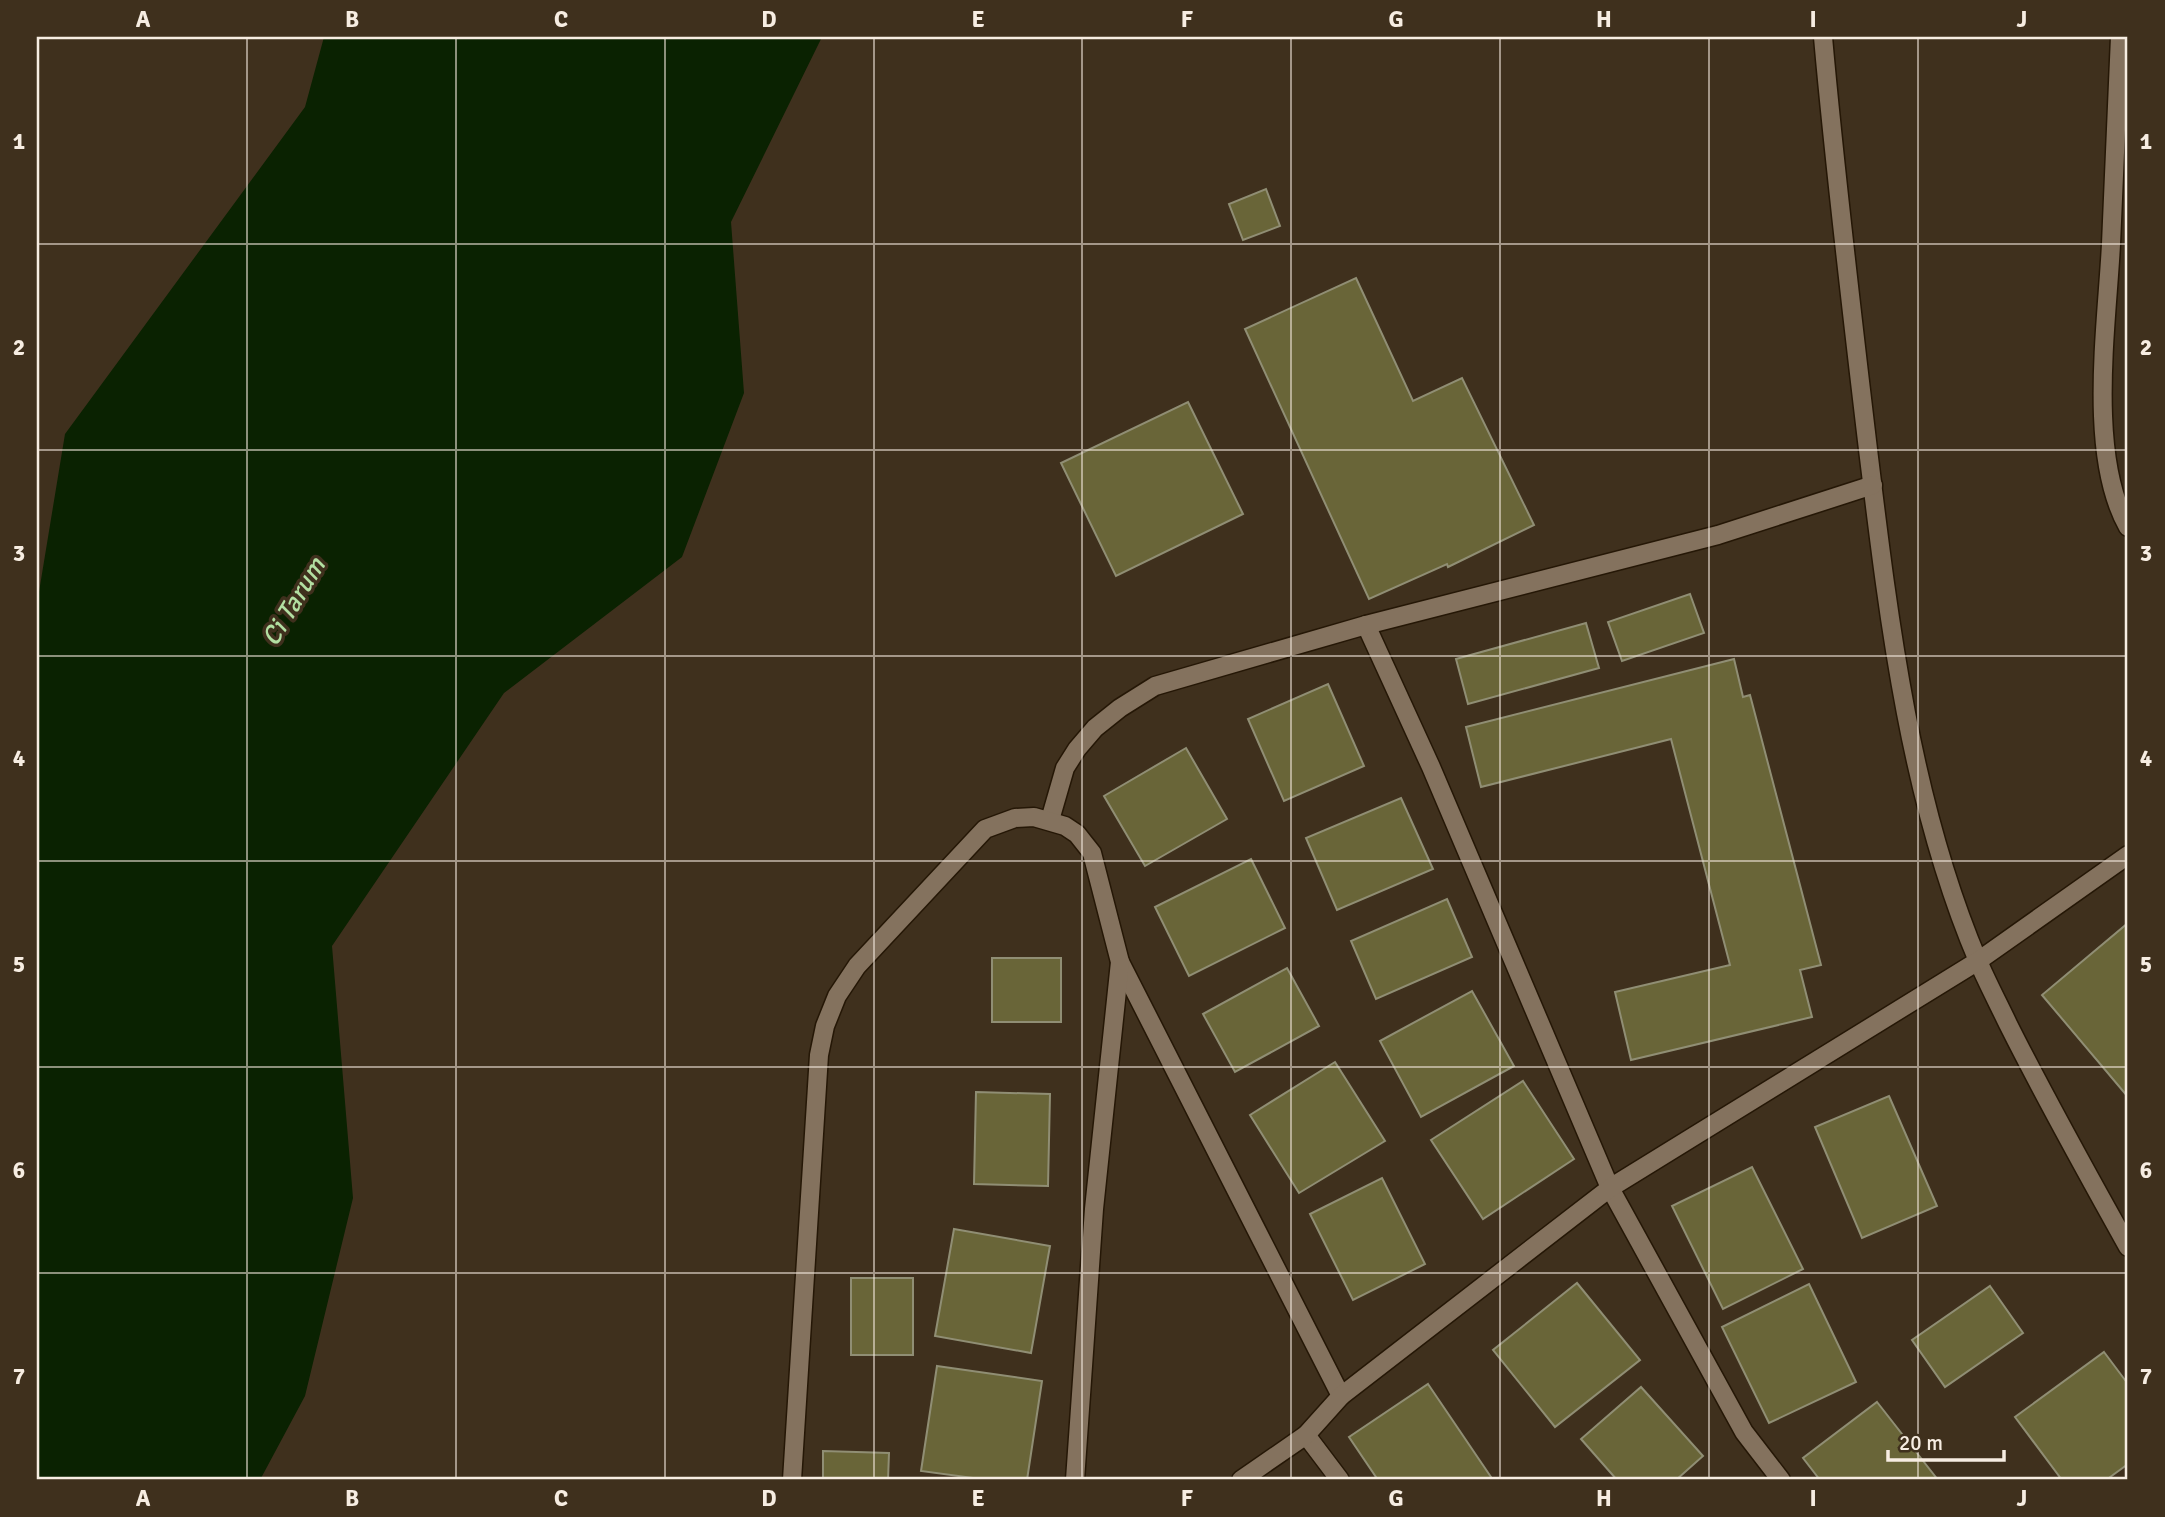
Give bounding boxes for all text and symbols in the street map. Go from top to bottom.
text: A [136,5,151,34]
text: B [345,5,359,34]
text: C [554,5,568,34]
text: D [761,5,777,34]
text: E [971,5,985,34]
text: F [1181,5,1193,34]
text: G [1388,5,1404,34]
text: H [1596,5,1612,34]
text: I [1809,5,1817,34]
text: J [2017,5,2027,34]
text: 1 [13,127,25,156]
text: 1 [2140,127,2152,156]
text: 2 [13,333,25,362]
text: 2 [2140,333,2152,362]
text: 3 [13,539,25,568]
text: 3 [2140,539,2152,568]
water label: Ci Tarum [255,551,333,652]
text: 4 [13,744,25,773]
text: 4 [2140,744,2152,773]
text: 5 [13,950,25,979]
text: 5 [2140,950,2152,979]
text: 6 [13,1156,25,1185]
text: 6 [2140,1156,2152,1185]
text: 7 [13,1362,25,1391]
text: 7 [2140,1362,2152,1391]
scale bar [1888,1419,2004,1463]
text: 20 m [1899,1430,1943,1456]
text: A [136,1484,151,1513]
text: B [345,1484,359,1513]
text: C [554,1484,568,1513]
text: D [761,1484,777,1513]
text: E [971,1484,985,1513]
text: F [1181,1484,1193,1513]
text: G [1388,1484,1404,1513]
text: H [1596,1484,1612,1513]
text: I [1809,1484,1817,1513]
text: J [2017,1484,2027,1513]

